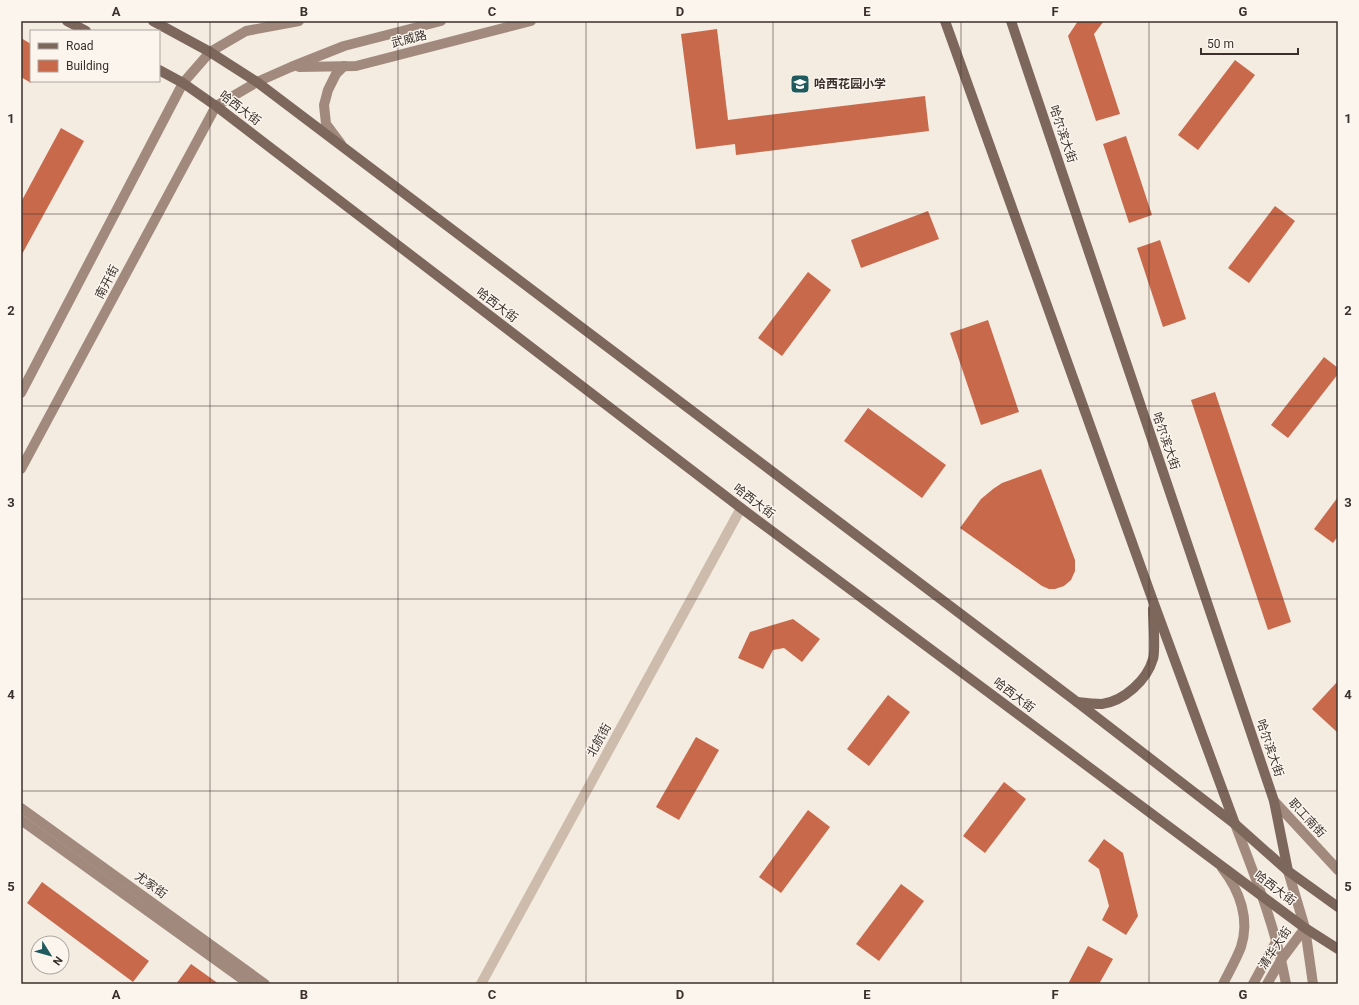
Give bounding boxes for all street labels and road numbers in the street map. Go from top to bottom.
street label: 武威路 [390,28,428,50]
street label: 哈西大街 [217,88,263,128]
street label: 哈尔滨大街 [1047,103,1079,165]
street label: 南开街 [92,263,122,301]
street label: 哈西大街 [474,285,520,325]
street label: 哈尔滨大街 [1150,410,1182,472]
street label: 哈西大街 [731,481,777,521]
street label: 哈西大街 [991,675,1037,715]
street label: 哈尔滨大街 [1254,717,1286,779]
street label: 北航街 [584,721,614,759]
street label: 职工南街 [1286,796,1328,840]
street label: 哈西大街 [1252,868,1298,908]
street label: 尤家街 [132,869,170,901]
street label: 清华大街 [1256,924,1294,972]

